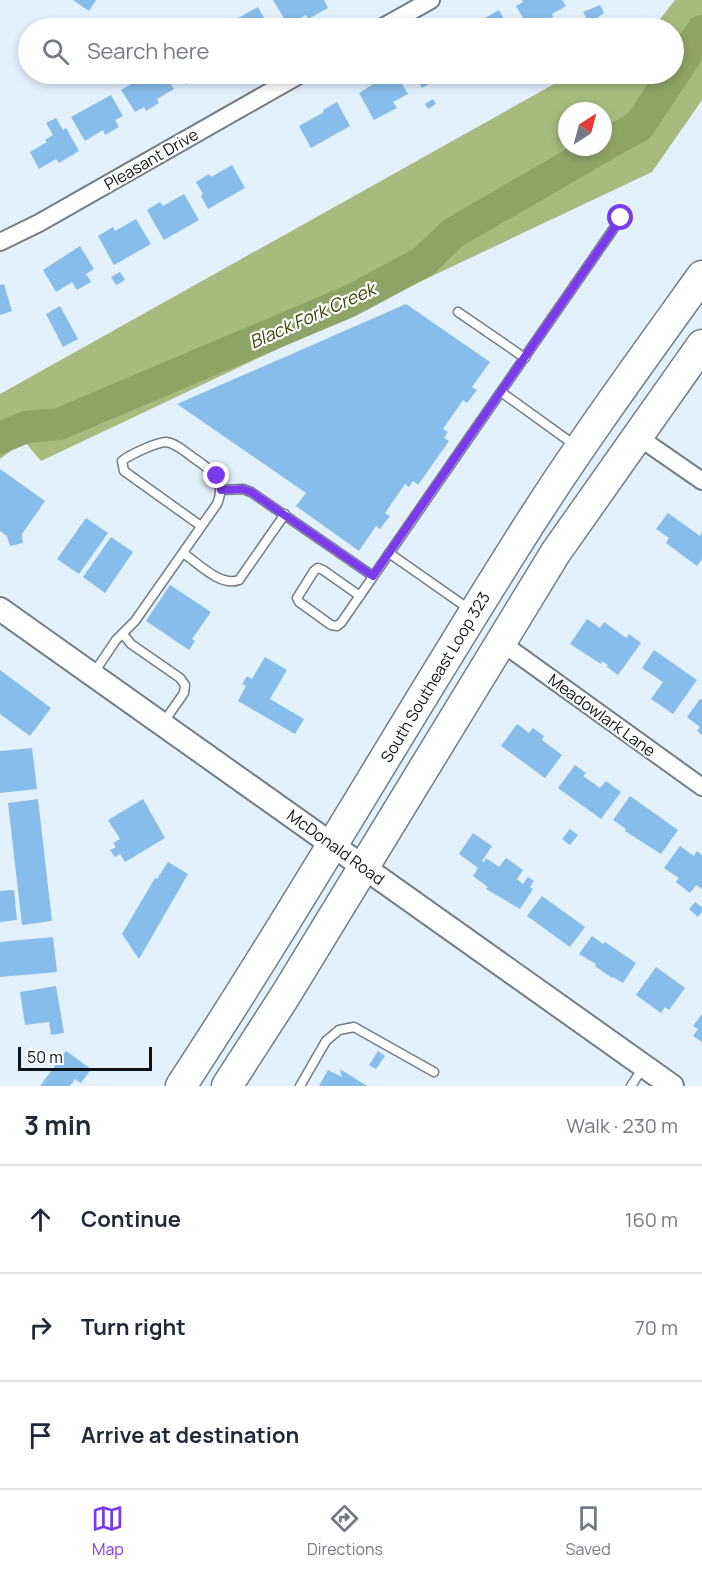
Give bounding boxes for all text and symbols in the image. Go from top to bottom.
search box [18,18,684,84]
icon: search [39,35,72,68]
text: Search here [87,36,209,66]
north arrow [558,102,612,156]
street label: Pleasant Drive [100,123,202,195]
route start [607,204,633,230]
water label: Black Fork Creek [245,275,382,353]
route end [203,462,229,488]
street label: South Southeast Loop 323 [375,588,495,766]
street label: Meadowlark Lane [544,669,660,761]
street label: McDonald Road [283,804,389,890]
scale bar [18,1044,152,1072]
text: 50 m [27,1046,63,1068]
text: 3 min [24,1107,91,1143]
text: Walk · 230 m [566,1112,678,1139]
icon: ahead [24,1203,57,1236]
text: Continue [81,1204,181,1234]
text: 160 m [625,1206,678,1233]
icon: right [24,1311,57,1344]
text: Turn right [81,1312,186,1342]
text: 70 m [635,1314,678,1341]
icon: arrive [24,1419,57,1452]
text: Arrive at destination [81,1420,299,1450]
tab: Map [91,1502,124,1560]
tab: Directions [307,1502,383,1560]
tab: Saved [566,1502,611,1560]

